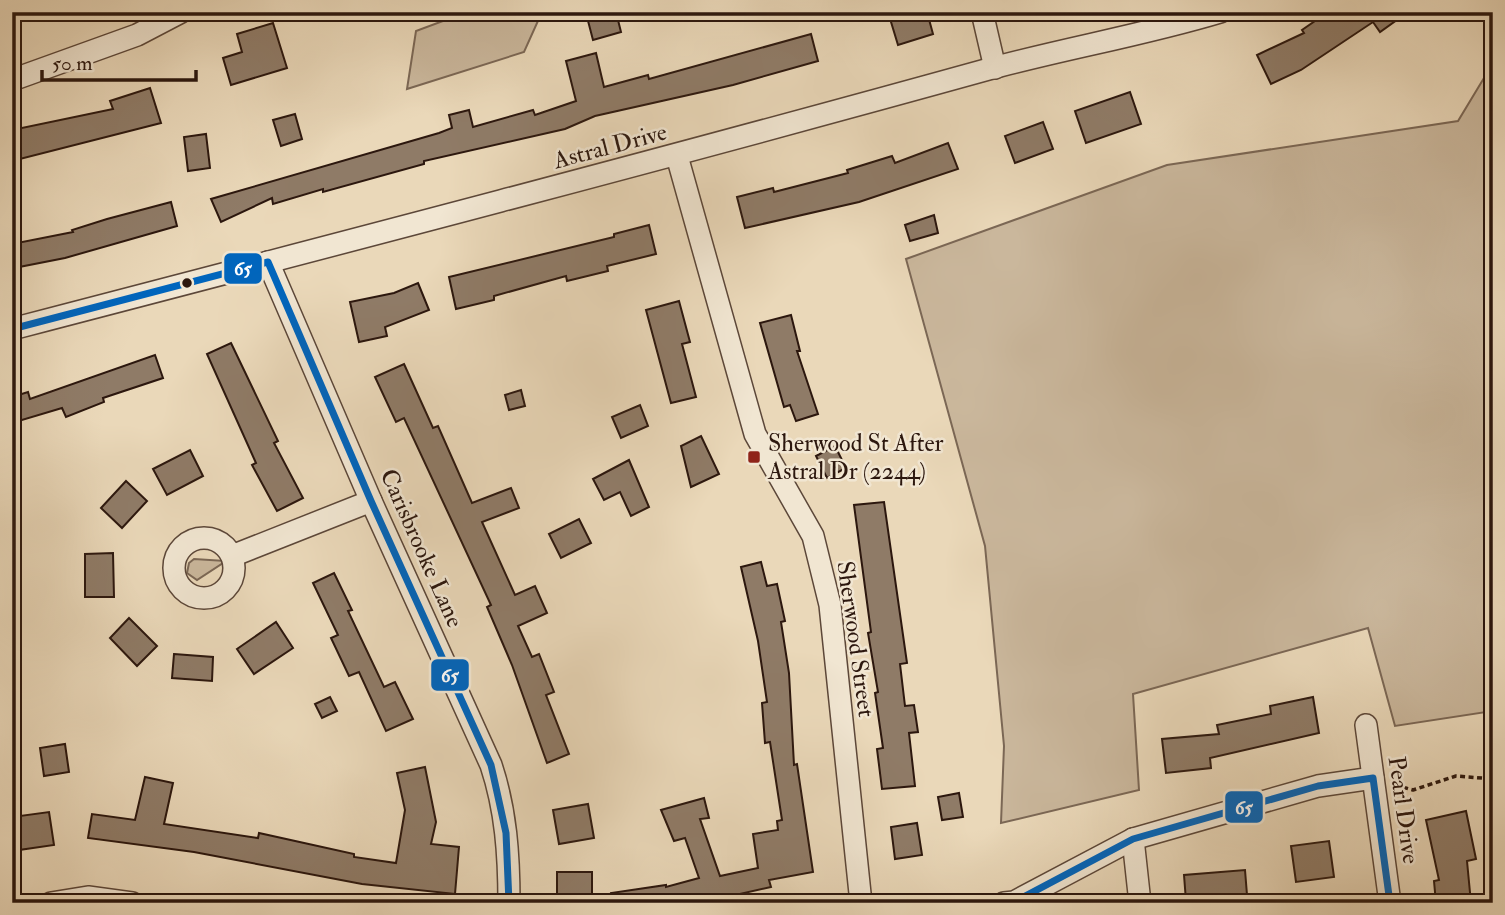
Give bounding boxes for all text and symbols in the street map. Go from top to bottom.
scale bar [42,38,196,82]
text: 50 m [52,50,93,77]
street label: Astral Drive [549,116,670,177]
line badge: 65 [223,252,263,285]
text: 65 [234,257,253,281]
unlabelled marker [180,276,194,290]
place label: Sherwood St After Astral Dr (2244) [767,428,944,487]
marker: Sherwood St After Astral Dr (2244) [746,449,762,465]
street label: Carisbrooke Lane [373,464,470,632]
street label: Sherwood Street [829,559,882,719]
line badge: 65 [430,658,470,692]
text: 65 [441,664,460,688]
street label: Pearl Drive [1381,754,1426,866]
line badge: 65 [1224,790,1264,824]
text: 65 [1235,796,1254,820]

